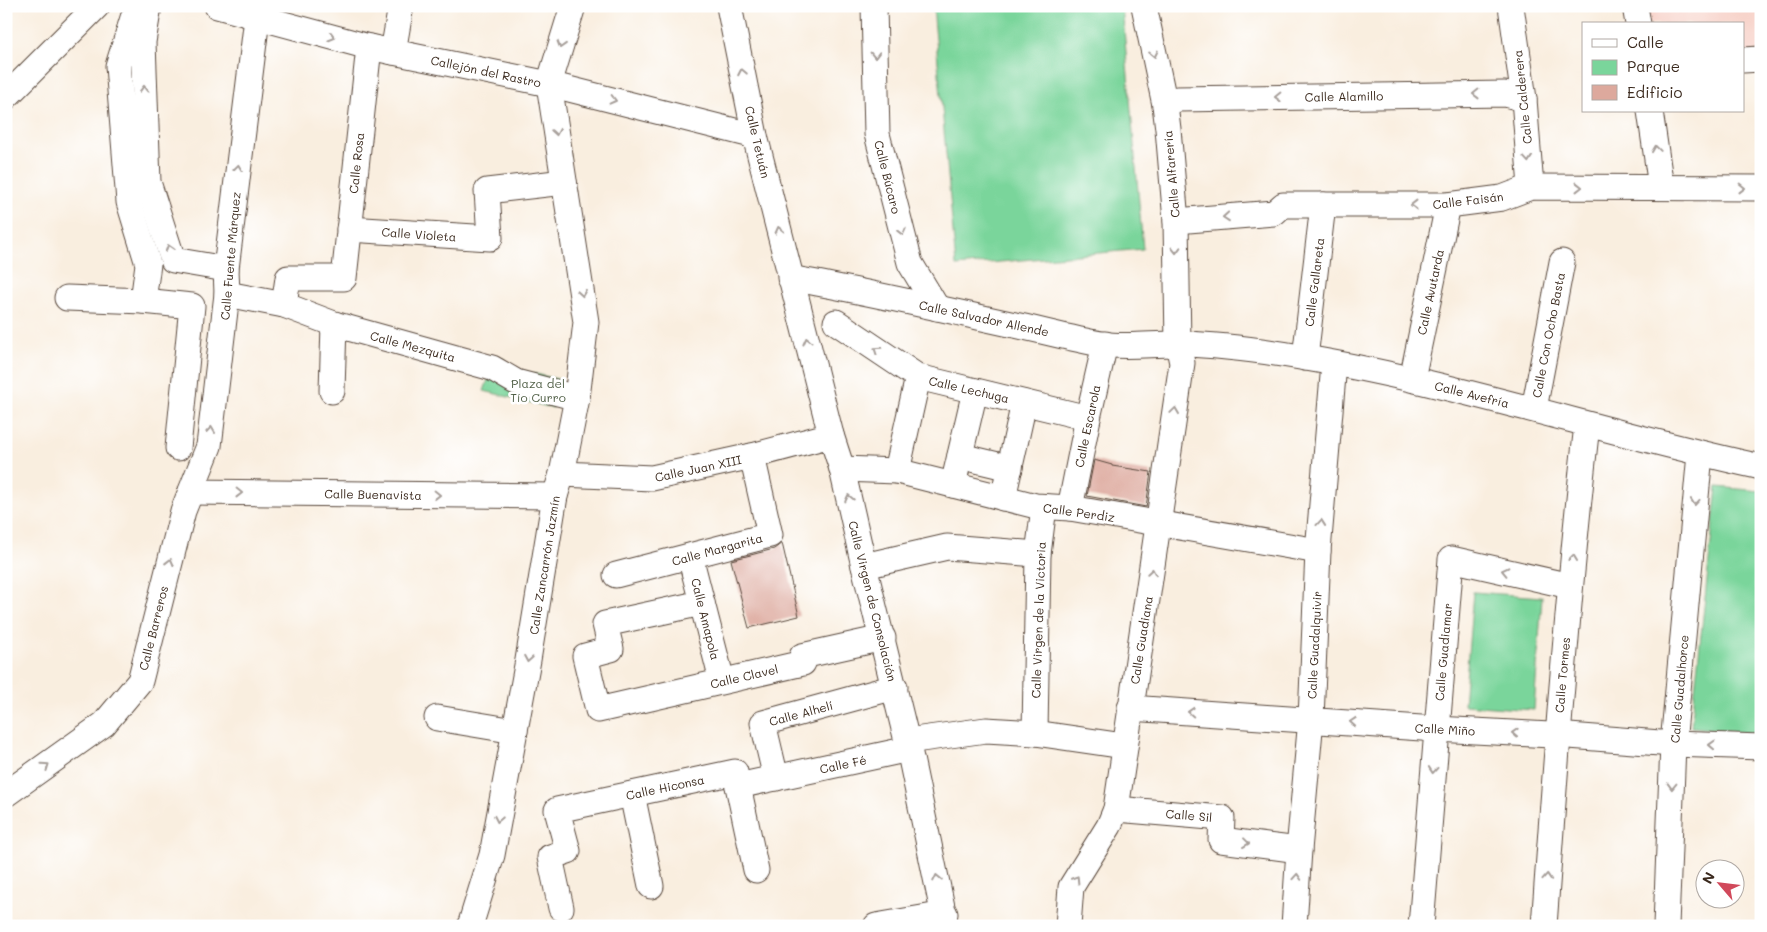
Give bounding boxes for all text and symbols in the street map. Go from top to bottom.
legend [1582,22,1744,112]
one-way arrow [327,31,336,41]
text: Calle [1627,32,1664,52]
one-way arrow [556,40,566,49]
street label: Calle Calderera [1509,49,1535,145]
one-way arrow [1148,50,1159,58]
street label: Callejón del Rastro [429,51,543,91]
one-way arrow [870,52,880,59]
text: Parque [1627,56,1680,76]
one-way arrow [738,68,748,77]
text: Edificio [1627,82,1683,102]
one-way arrow [139,84,150,92]
street label: Calle Alamillo [1305,87,1383,105]
one-way arrow [1471,89,1479,100]
one-way arrow [1274,92,1282,103]
one-way arrow [608,94,617,105]
street label: Calle Tetuán [742,104,774,180]
one-way arrow [551,128,561,137]
street label: Calle Alfarería [1159,130,1183,218]
street label: Calle Rosa [345,132,367,194]
street label: Calle Búcaro [871,139,905,215]
one-way arrow [1651,145,1661,154]
one-way arrow [1523,155,1534,163]
one-way arrow [232,164,243,172]
one-way arrow [1576,182,1584,192]
one-way arrow [1738,183,1746,193]
street label: Calle Faisán [1432,188,1504,212]
street label: Calle Fuente Márquez [216,191,244,321]
one-way arrow [1410,200,1418,210]
one-way arrow [1221,211,1229,222]
street label: Calle Violeta [381,223,457,245]
one-way arrow [774,226,785,235]
one-way arrow [896,227,907,236]
street label: Calle Gallareta [1301,237,1327,327]
one-way arrow [165,244,175,253]
one-way arrow [1171,246,1181,254]
street label: Calle Avutarda [1413,248,1447,336]
street label: Calle Con Ocho Basta [1528,271,1568,399]
one-way arrow [576,288,586,297]
street label: Calle Salvador Allende [918,296,1050,340]
street label: Calle Mezquita [369,327,457,365]
one-way arrow [802,337,813,346]
one-way arrow [874,347,883,356]
street label: Calle Lechuga [927,372,1011,406]
park label: Plaza del Tío Curro [510,375,566,405]
street label: Calle Avefría [1433,377,1511,411]
street label: Calle Escarola [1070,383,1104,469]
one-way arrow [1170,407,1180,416]
one-way arrow [205,425,216,433]
street label: Calle Juan XIII [653,451,743,485]
street label: Calle Buenavista [324,485,422,503]
one-way arrow [236,488,244,498]
one-way arrow [434,490,441,500]
street label: Calle Zancarrón Jazmín [525,494,563,636]
one-way arrow [844,494,855,503]
one-way arrow [1690,498,1701,506]
street label: Calle Perdiz [1042,499,1116,525]
street label: Calle Virgen de Consolación [845,519,901,683]
one-way arrow [1315,519,1326,527]
street label: Calle Margarita [670,529,764,569]
street label: Calle Virgen de la Victoria [1027,541,1049,699]
one-way arrow [1567,554,1578,562]
one-way arrow [164,558,175,567]
one-way arrow [1501,566,1510,577]
one-way arrow [1146,568,1156,576]
street label: Calle Amapola [688,576,724,662]
street label: Calle Barreros [135,584,171,672]
street label: Calle Guadalquivir [1303,590,1325,700]
street label: Calle Guadiana [1126,595,1156,685]
street label: Calle Guadiamar [1431,602,1455,702]
street label: Calle Guadalhorce [1666,634,1692,744]
street label: Calle Tormes [1551,636,1573,714]
one-way arrow [524,655,534,664]
street label: Calle Clavel [708,660,780,692]
street label: Calle Alhelí [767,697,835,729]
one-way arrow [1186,707,1194,718]
one-way arrow [1349,717,1357,728]
street label: Calle Miño [1414,719,1476,739]
one-way arrow [1511,727,1519,738]
one-way arrow [1708,740,1716,751]
street label: Calle Fé [818,751,868,777]
one-way arrow [40,763,50,772]
one-way arrow [1428,766,1439,774]
street label: Calle Hiconsa [624,771,706,803]
one-way arrow [1666,782,1677,790]
street label: Calle Sil [1165,805,1213,825]
one-way arrow [494,815,504,824]
one-way arrow [1243,837,1251,848]
north arrow [1694,860,1744,910]
text: N [1697,869,1719,887]
one-way arrow [1291,873,1302,881]
one-way arrow [1542,873,1553,881]
one-way arrow [932,874,942,882]
one-way arrow [1070,875,1079,884]

